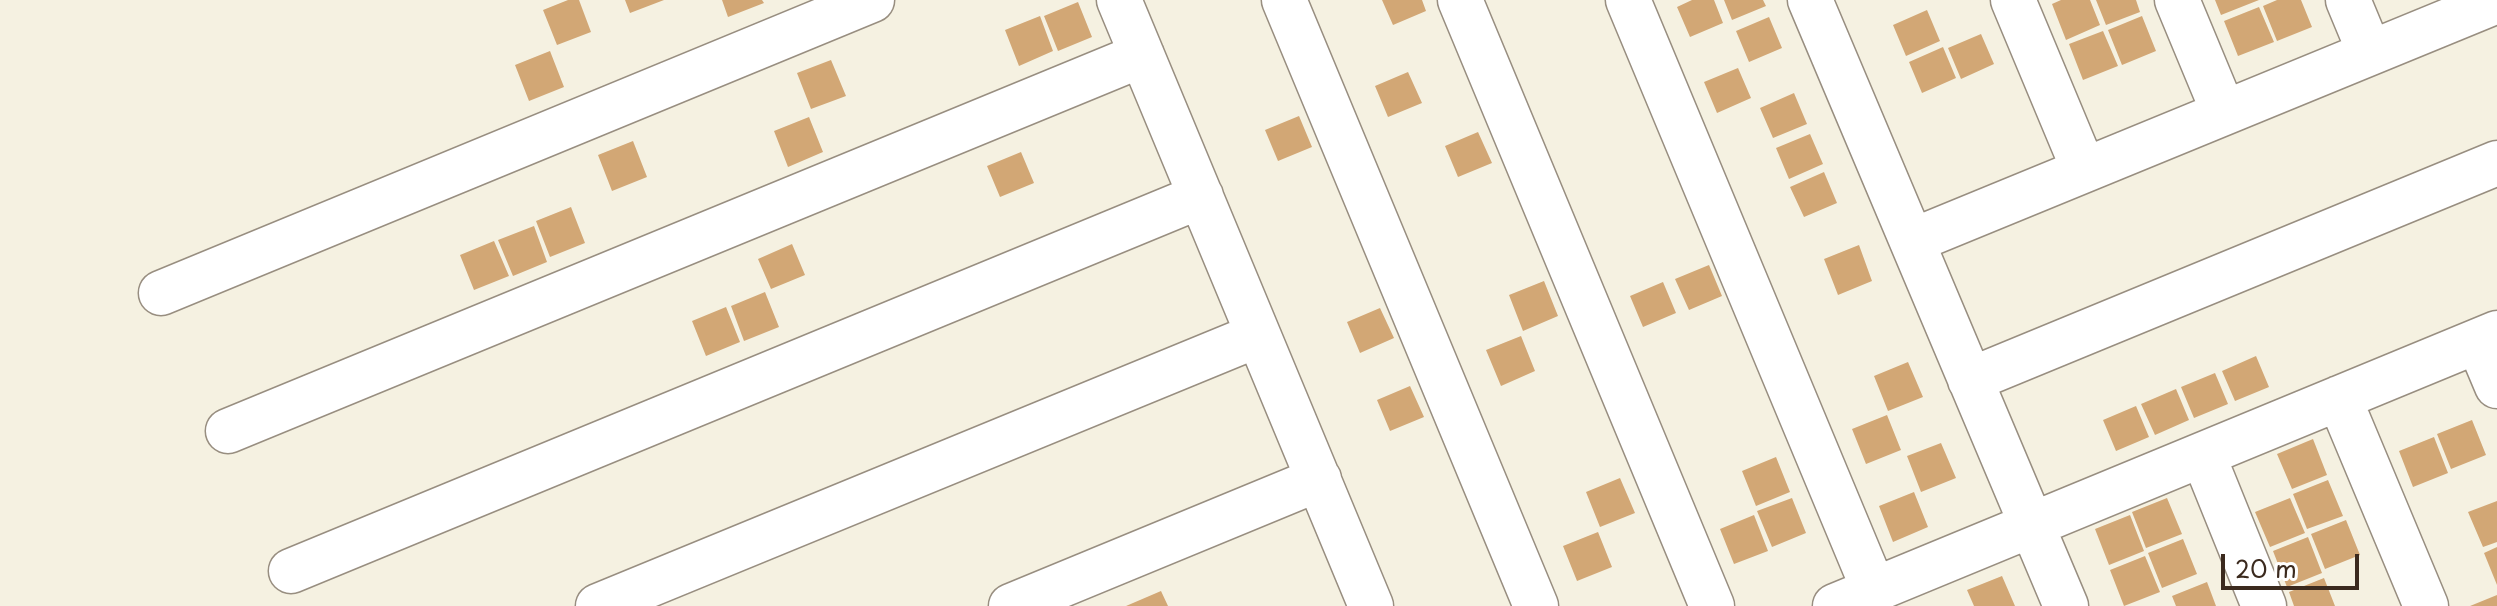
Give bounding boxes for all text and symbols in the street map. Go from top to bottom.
scale bar [2225,538,2363,588]
text: 20 m [2235,550,2297,586]

